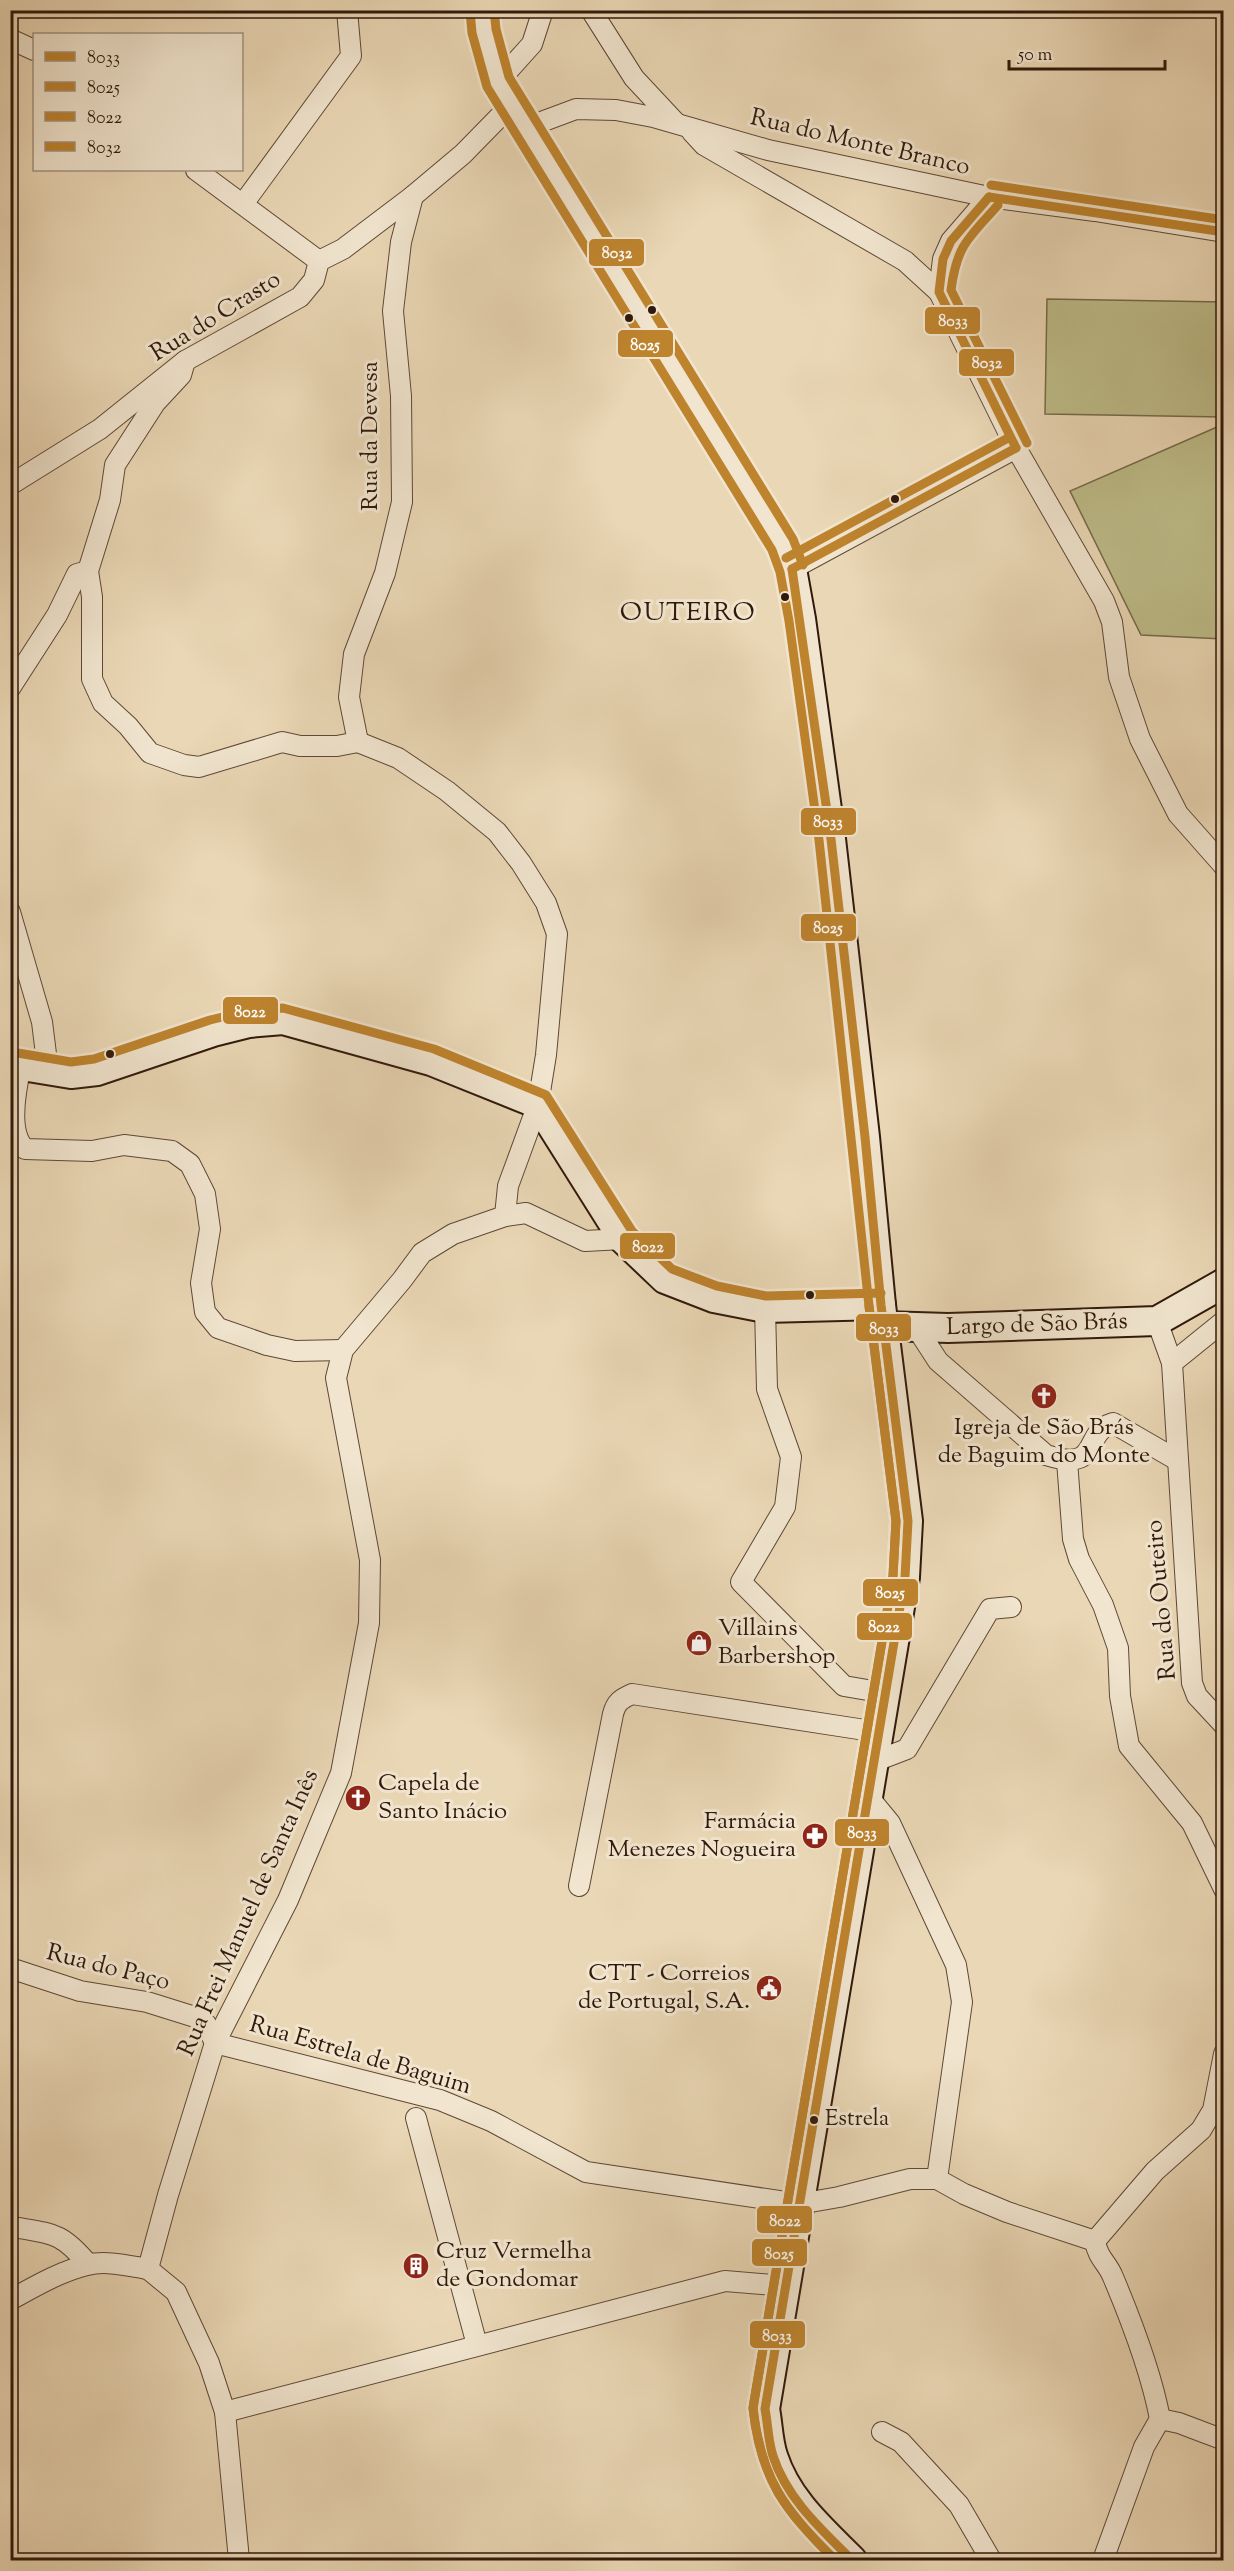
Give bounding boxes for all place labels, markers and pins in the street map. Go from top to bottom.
unlabelled marker [646,304,658,316]
unlabelled marker [623,312,635,324]
unlabelled marker [889,493,901,505]
unlabelled marker [779,591,791,603]
unlabelled marker [104,1048,116,1060]
unlabelled marker [804,1289,816,1301]
church icon: Igreja de São Brás de Baguim do Monte [1029,1381,1059,1411]
place label: Igreja de São Brás de Baguim do Monte [938,1411,1150,1473]
place label: Villains Barbershop [718,1612,835,1674]
shop icon: Villains Barbershop [684,1628,714,1658]
place label: Capela de Santo Inácio [378,1767,507,1829]
church icon: Capela de Santo Inácio [343,1783,373,1813]
place label: Farmácia Menezes Nogueira [608,1805,796,1867]
pharmacy icon: Farmácia Menezes Nogueira [800,1821,830,1851]
place label: CTT - Correios de Portugal, S.A. [578,1957,750,2019]
public building icon: CTT - Correios de Portugal, S.A. [754,1973,784,2003]
place label: Estrela [825,2104,889,2136]
marker: Estrela [808,2114,820,2126]
place label: Cruz Vermelha de Gondomar [436,2235,592,2297]
building icon: Cruz Vermelha de Gondomar [401,2251,431,2281]

